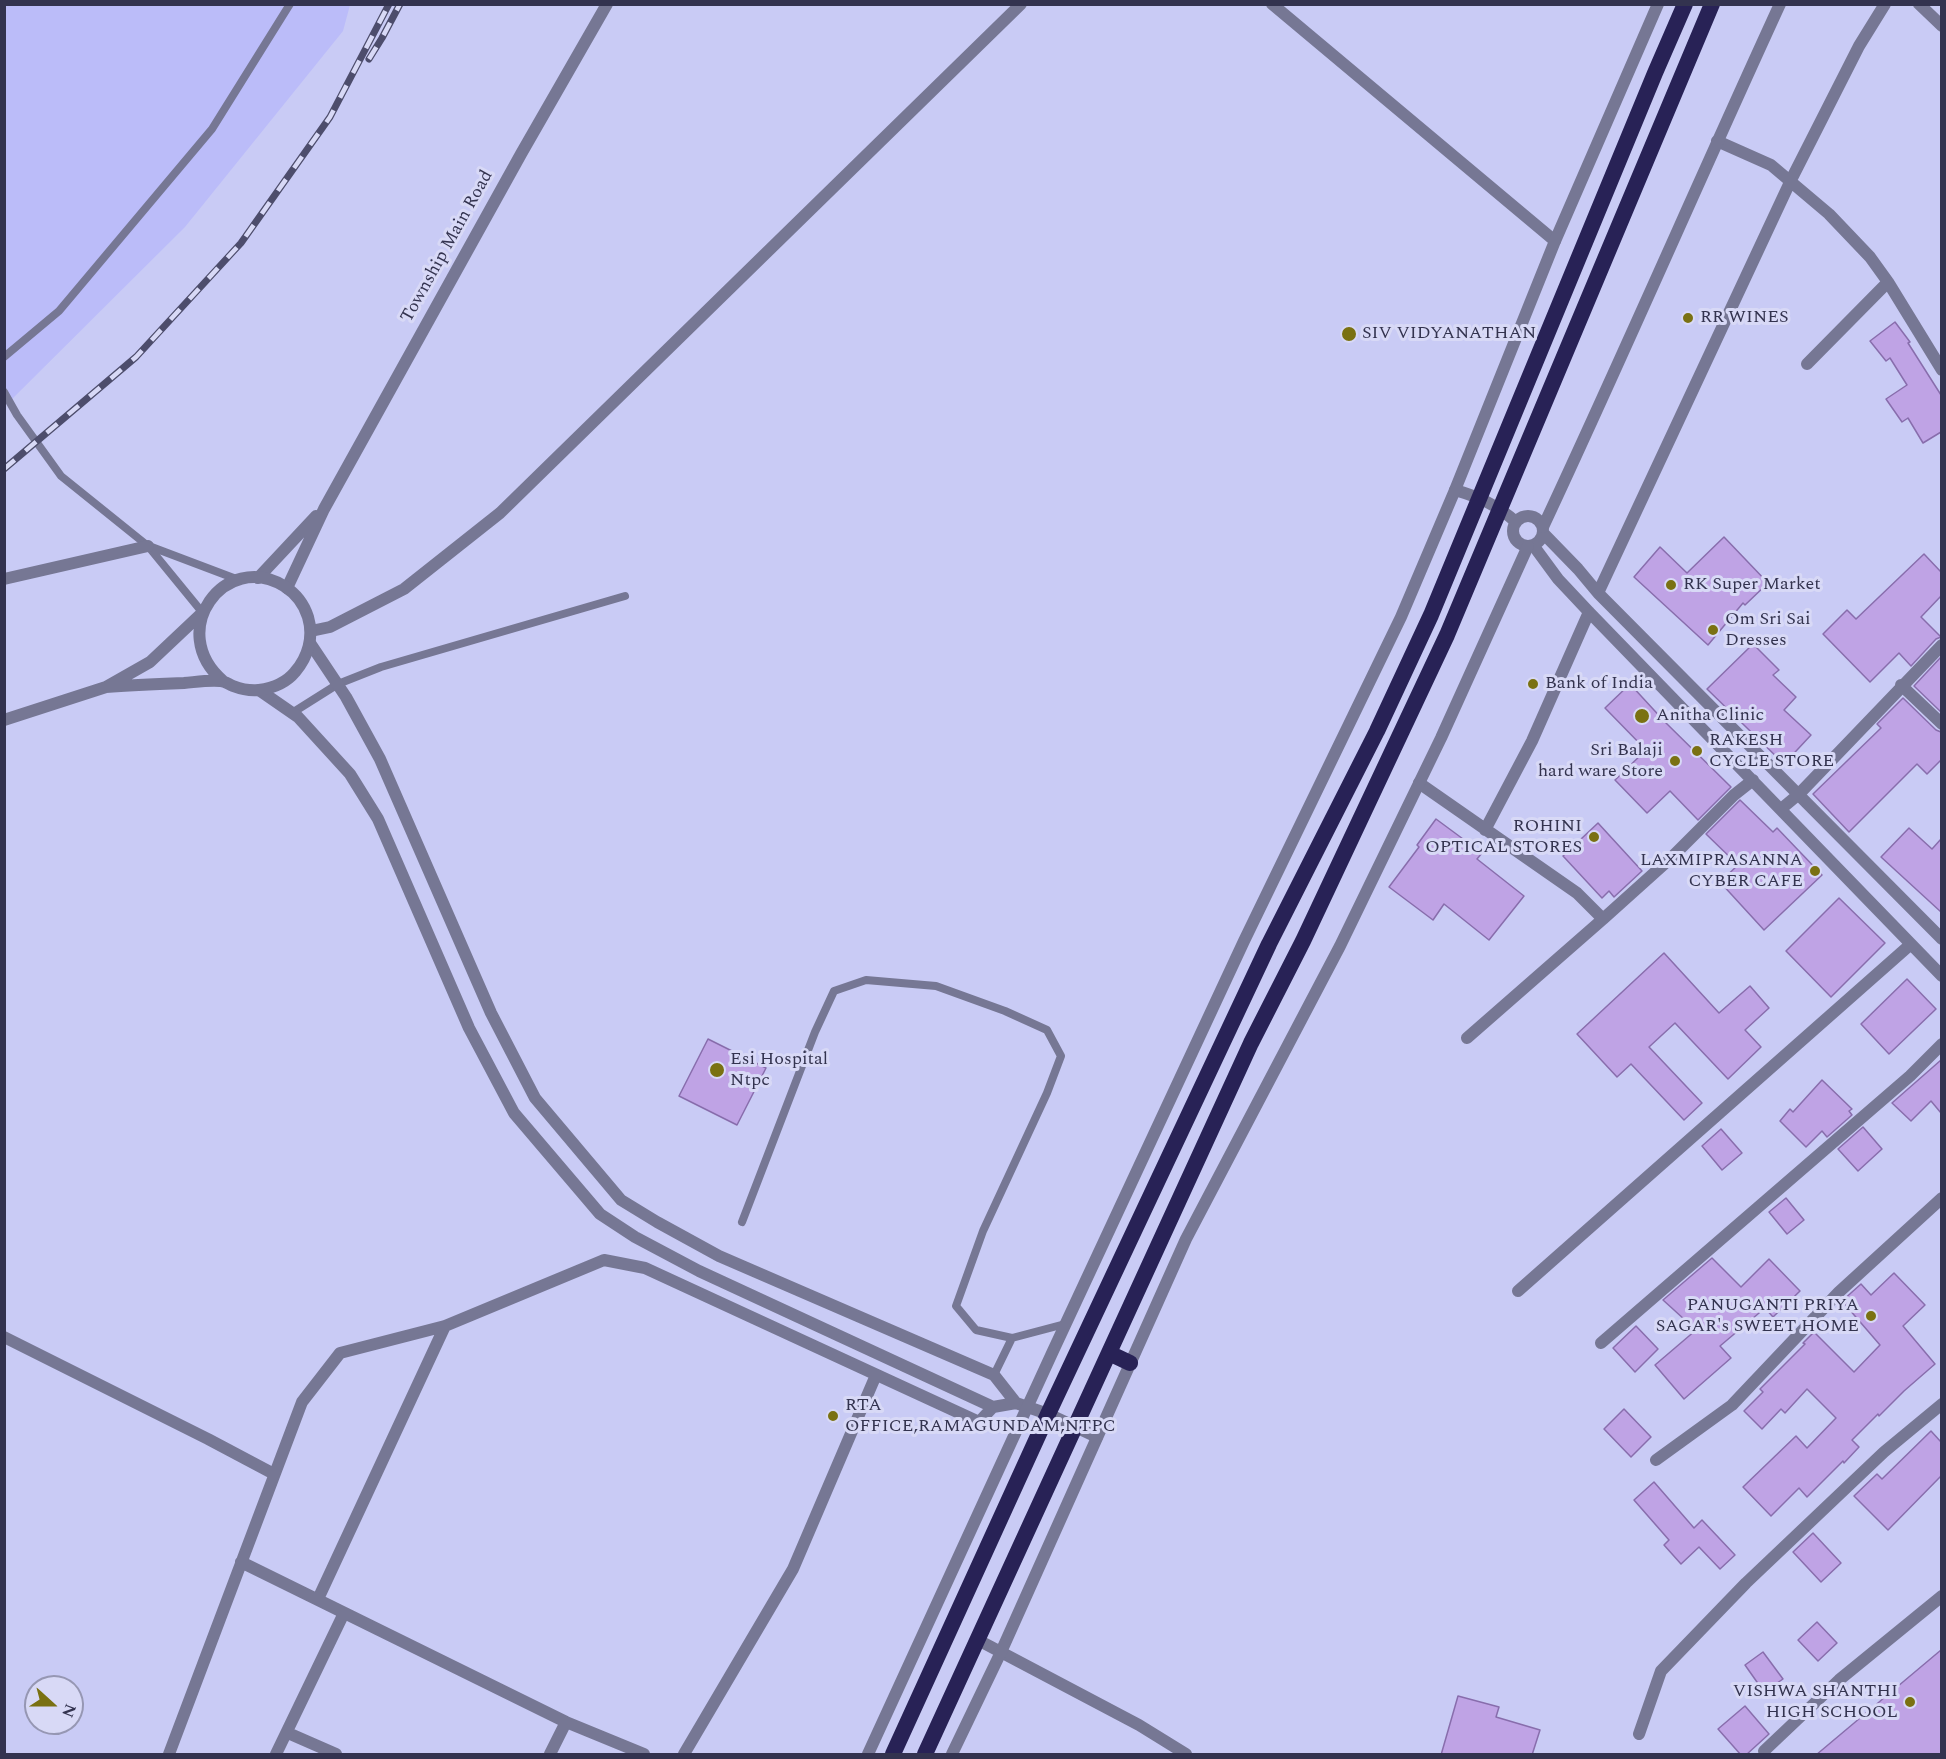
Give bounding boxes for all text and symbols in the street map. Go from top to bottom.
street label: Township Main Road [397,167,499,327]
place label: RR WINES [1700,307,1788,329]
marker: RR WINES [1681,311,1695,325]
place label: SIV VIDYANATHAN [1362,323,1536,345]
marker: SIV VIDYANATHAN [1340,325,1358,343]
place label: RK Super Market [1683,574,1821,596]
marker: RK Super Market [1664,578,1678,592]
place label: Om Sri Sai Dresses [1725,609,1811,652]
marker: Om Sri Sai Dresses [1706,623,1720,637]
place label: Bank of India [1545,673,1653,695]
marker: Bank of India [1526,677,1540,691]
place label: Anitha Clinic [1656,705,1764,727]
marker: Anitha Clinic [1633,707,1651,725]
place label: RAKESH CYCLE STORE [1709,730,1834,772]
place label: Sri Balaji hard ware Store [1538,740,1663,783]
marker: RAKESH CYCLE STORE [1690,744,1704,758]
marker: Sri Balaji hard ware Store [1668,754,1682,768]
place label: ROHINI OPTICAL STORES [1425,816,1582,858]
marker: ROHINI OPTICAL STORES [1587,830,1601,844]
place label: LAXMIPRASANNA CYBER CAFE [1640,850,1803,892]
marker: LAXMIPRASANNA CYBER CAFE [1808,864,1822,878]
place label: Esi Hospital Ntpc [730,1049,828,1092]
marker: Esi Hospital Ntpc [708,1061,726,1079]
place label: PANUGANTI PRIYA SAGAR's SWEET HOME [1656,1295,1859,1338]
marker: PANUGANTI PRIYA SAGAR's SWEET HOME [1864,1309,1878,1323]
place label: RTA OFFICE,RAMAGUNDAM,NTPC [845,1395,1116,1438]
marker: RTA OFFICE,RAMAGUNDAM,NTPC [826,1409,840,1423]
north arrow [24,1675,84,1735]
place label: VISHWA SHANTHI HIGH SCHOOL [1733,1681,1898,1724]
marker: VISHWA SHANTHI HIGH SCHOOL [1903,1695,1917,1709]
text: N [55,1700,82,1721]

